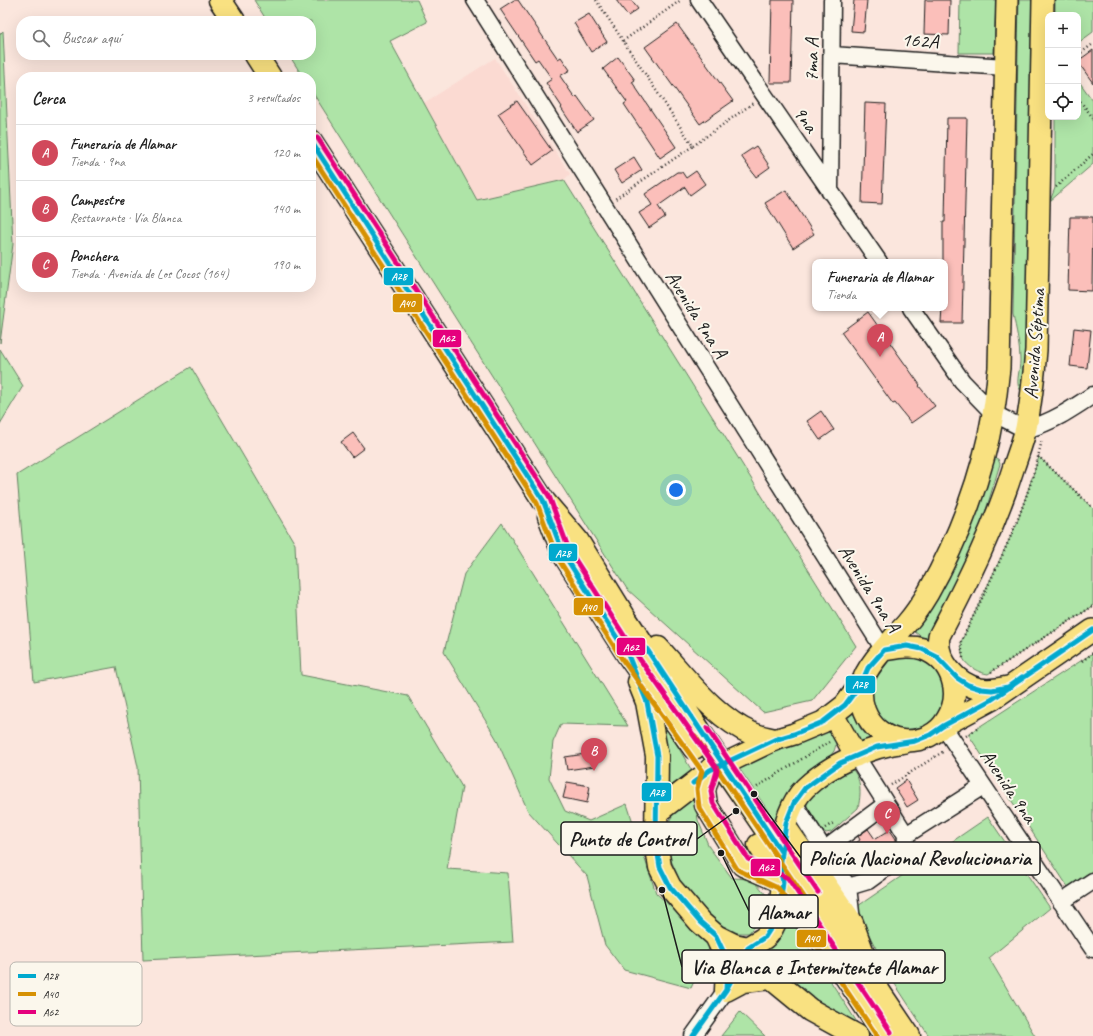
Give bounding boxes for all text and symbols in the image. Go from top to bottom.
map controls [1045,12,1081,120]
button: + [1045,12,1081,48]
search box [16,16,316,60]
icon: search [30,27,52,49]
street label: 162A [901,27,940,54]
text: Buscar aquí [62,29,121,48]
street label: 7ma A [799,37,824,82]
button: − [1045,48,1081,84]
button: locate [1045,84,1081,120]
text: Cerca [32,88,65,109]
text: 3 resultados [247,90,300,106]
street label: 9na [788,101,824,138]
text: Funeraria de Alamar [70,135,176,154]
text: A [42,145,48,161]
text: 120 m [272,145,300,161]
text: Tienda · 9na [70,154,125,170]
text: Campestre [70,191,124,210]
text: B [42,201,48,217]
text: 140 m [272,201,300,217]
text: Restaurante · Vía Blanca [70,210,181,226]
text: Ponchera [70,247,118,266]
text: C [42,257,48,273]
text: 190 m [272,257,300,273]
popup [812,259,948,311]
text: Tienda · Avenida de Los Cocos (164) [70,266,229,282]
street label: Avenida 9na A [660,266,734,363]
line badge: A28 [383,267,414,286]
text: Funeraria de Alamar [827,268,933,287]
text: A28 [391,269,409,283]
street label: Avenida Séptima [1018,286,1051,400]
text: Tienda [827,287,856,303]
line badge: A40 [392,293,423,313]
text: A40 [399,296,416,310]
pin: A [867,324,893,357]
line badge: A62 [432,329,462,348]
text: A62 [439,331,456,345]
your location [666,480,686,500]
street label: Avenida 9na A [833,540,907,637]
line badge: A28 [548,543,578,562]
text: A28 [555,546,573,560]
line badge: A40 [573,597,604,616]
text: A40 [581,600,598,614]
line badge: A62 [616,637,646,656]
text: A62 [623,640,640,654]
line badge: A28 [845,675,876,694]
text: A28 [852,677,870,691]
pin: B [581,738,607,771]
street label: Avenida 9na [975,745,1043,829]
line badge: A28 [641,782,672,802]
text: A28 [649,785,667,799]
pin: C [874,801,900,834]
callout: Punto de Control [561,822,697,855]
text: Punto de Control [569,826,693,852]
callout: Policía Nacional Revolucionaria [801,842,1040,875]
text: Policía Nacional Revolucionaria [809,845,1033,871]
line badge: A62 [750,858,781,877]
text: A62 [758,860,775,874]
callout: Alamar [749,895,818,928]
text: Alamar [758,899,813,925]
line badge: A40 [796,929,827,948]
text: A40 [804,931,821,945]
callout: Via Blanca e Intermitente Alamar [682,950,945,983]
text: Via Blanca e Intermitente Alamar [691,954,939,980]
legend [10,962,142,1026]
text: A28 [43,969,59,983]
text: A40 [43,987,59,1001]
text: A62 [43,1005,59,1019]

